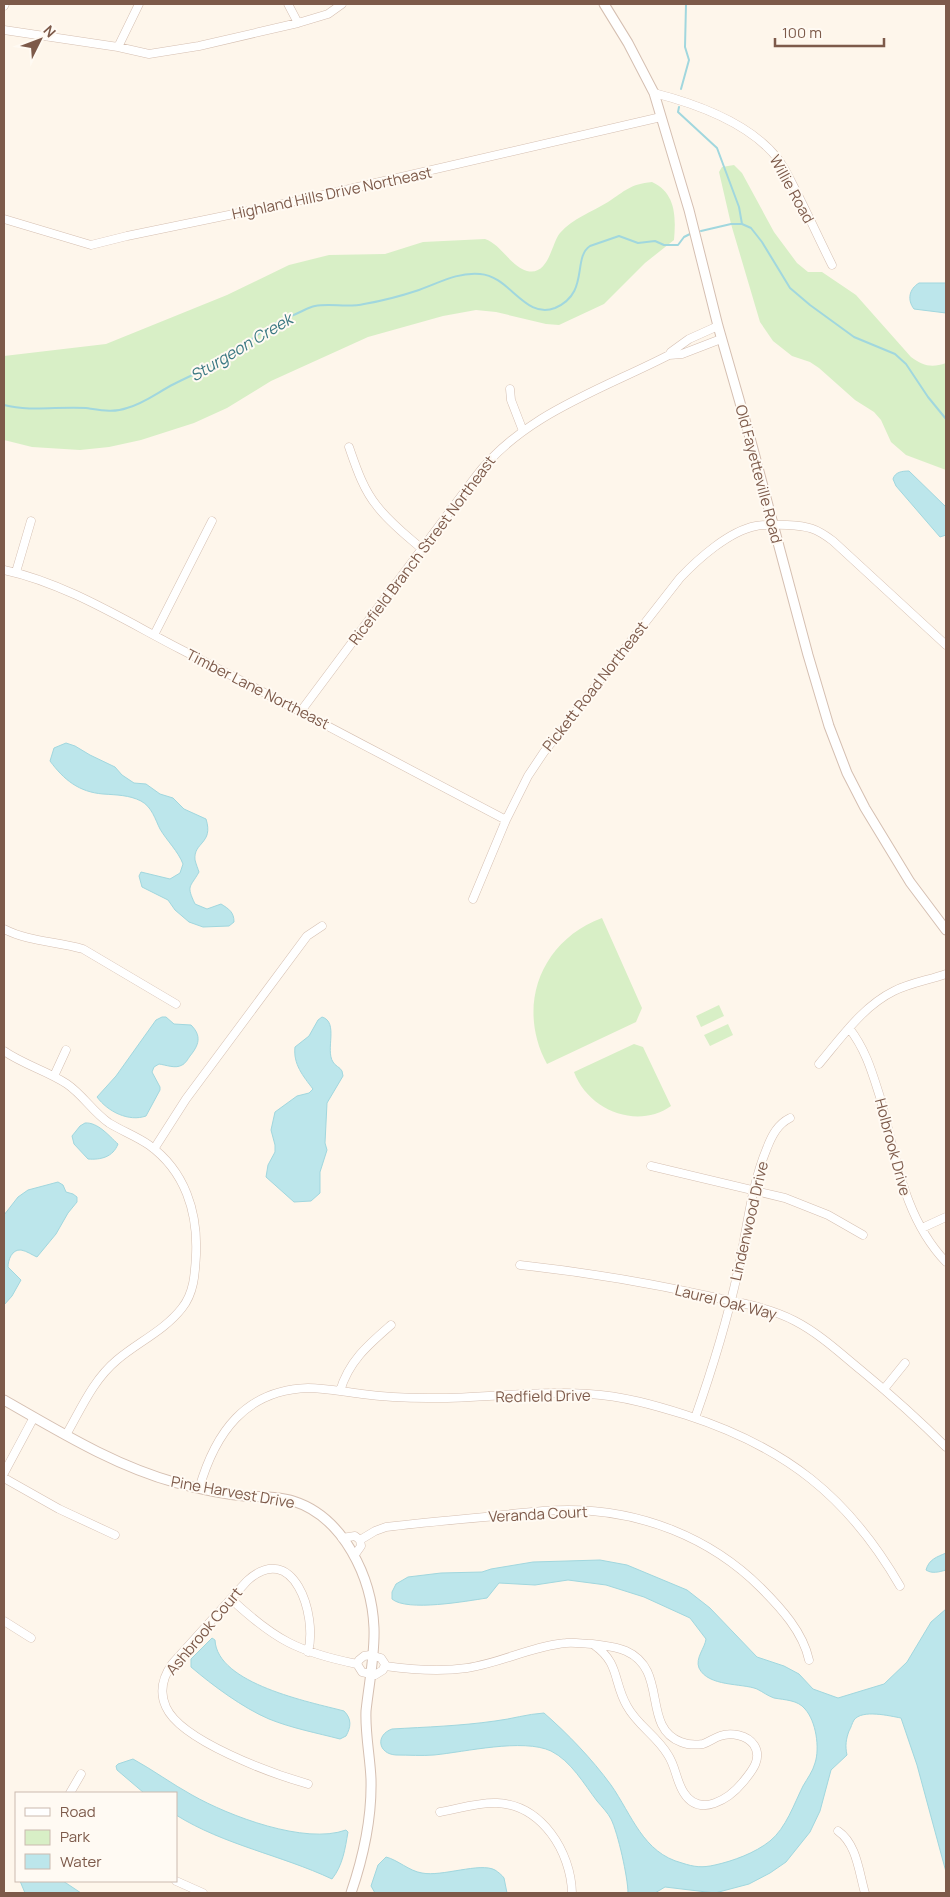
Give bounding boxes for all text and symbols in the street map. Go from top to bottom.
north arrow [15,15,65,65]
scale bar [775,15,884,47]
text: N [40,21,60,41]
text: 100 m [782,22,822,43]
street label: Willie Road [765,151,819,227]
street label: Highland Hills Drive Northeast [230,162,434,224]
water label: Sturgeon Creek [186,307,298,386]
street label: Old Fayetteville Road [730,402,788,546]
street label: Ricefield Branch Street Northeast [344,451,500,649]
street label: Pickett Road Northeast [538,617,652,755]
street label: Timber Lane Northeast [183,644,333,734]
street label: Holbrook Drive [870,1096,916,1198]
street label: Lindenwood Drive [725,1159,773,1283]
street label: Laurel Oak Way [673,1279,779,1325]
street label: Redfield Drive [495,1385,591,1407]
street label: Pine Harvest Drive [170,1471,297,1513]
street label: Veranda Court [488,1501,588,1527]
street label: Ashbrook Court [161,1583,247,1679]
legend [15,1792,178,1882]
text: Road [60,1801,96,1822]
text: Park [60,1826,90,1847]
text: Water [60,1851,102,1872]

